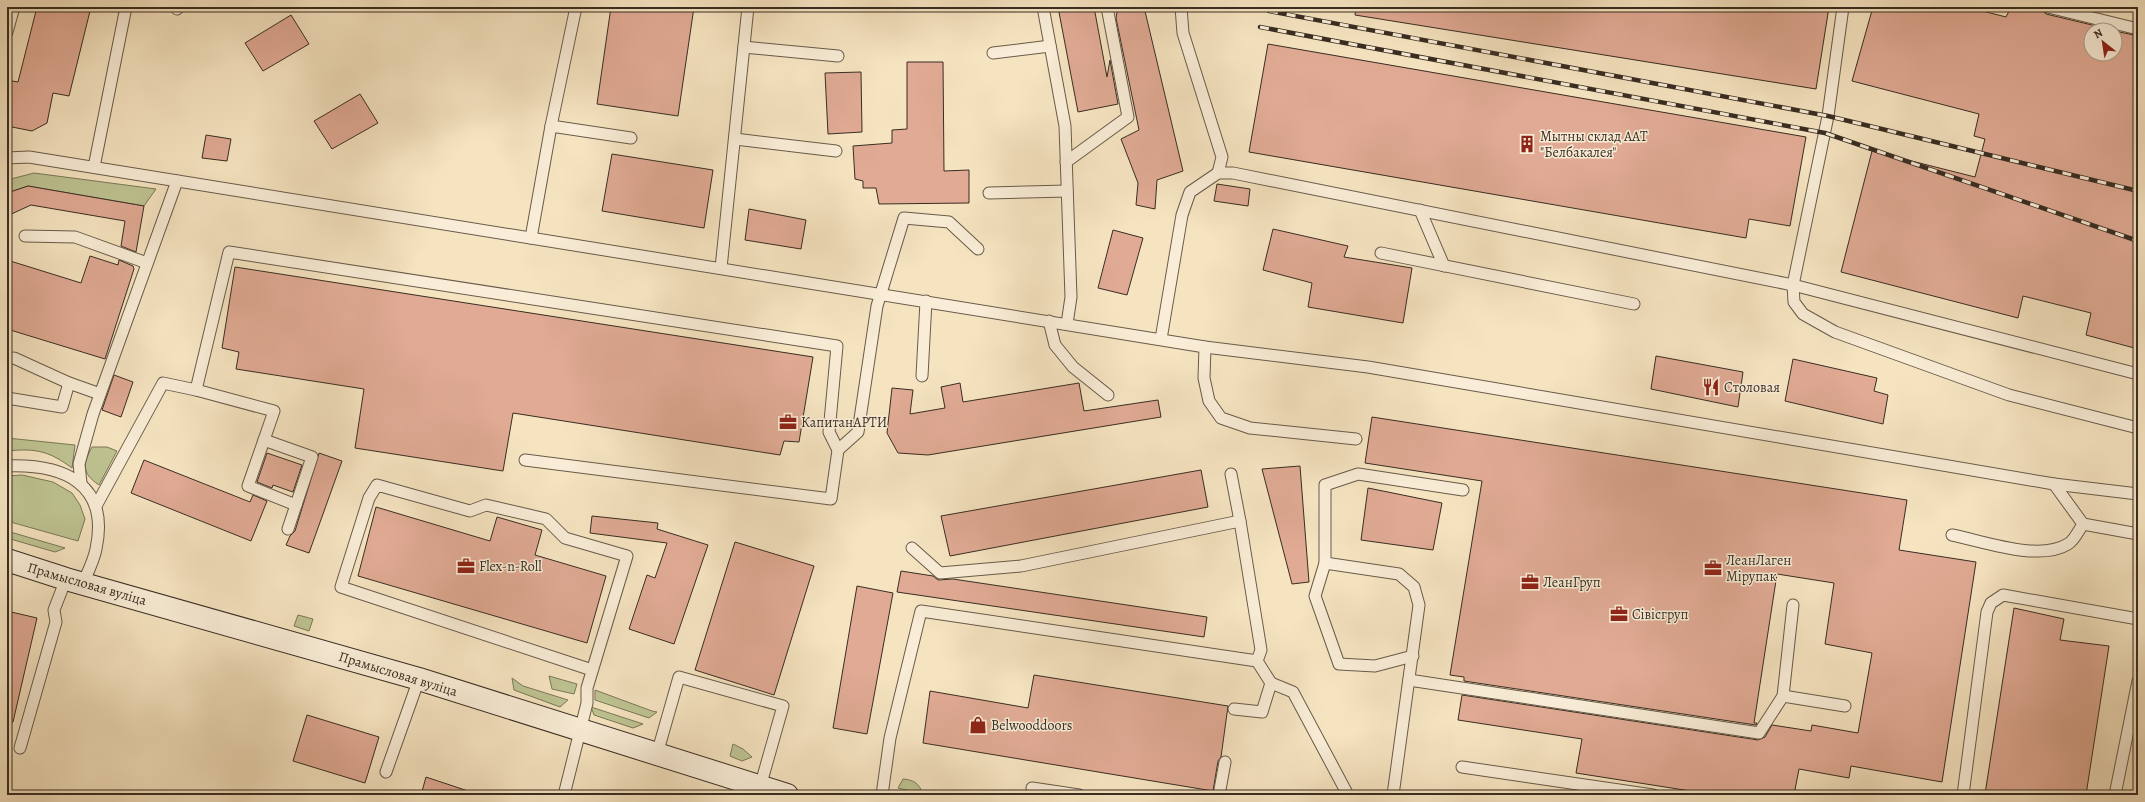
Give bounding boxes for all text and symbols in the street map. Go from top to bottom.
north arrow [2083,22,2123,62]
text: N [2091,25,2105,42]
place label: Мытны склад ААТ "Белбакалея" [1540,127,1648,162]
building icon: Мытны склад ААТ "Белбакалея" [1517,134,1537,154]
restaurant icon: Столовая [1701,377,1721,397]
place label: Столовая [1724,378,1780,397]
office icon: КапитанАРТИ [778,412,798,432]
place label: КапитанАРТИ [801,413,887,432]
place label: ЛеанЛаген Мірупак [1726,551,1791,586]
office icon: Flex-n-Roll [456,556,476,576]
place label: Flex-n-Roll [479,557,542,576]
street label: Прамысловая вуліца [25,558,149,610]
office icon: ЛеанЛаген Мірупак [1703,558,1723,578]
office icon: ЛеанГруп [1520,572,1540,592]
place label: ЛеанГруп [1543,573,1601,592]
office icon: Сівісгруп [1609,604,1629,624]
place label: Сівісгруп [1632,605,1688,624]
street label: Прамысловая вуліца [336,647,460,701]
shop icon: Belwooddoors [968,715,988,735]
place label: Belwooddoors [991,716,1072,735]

